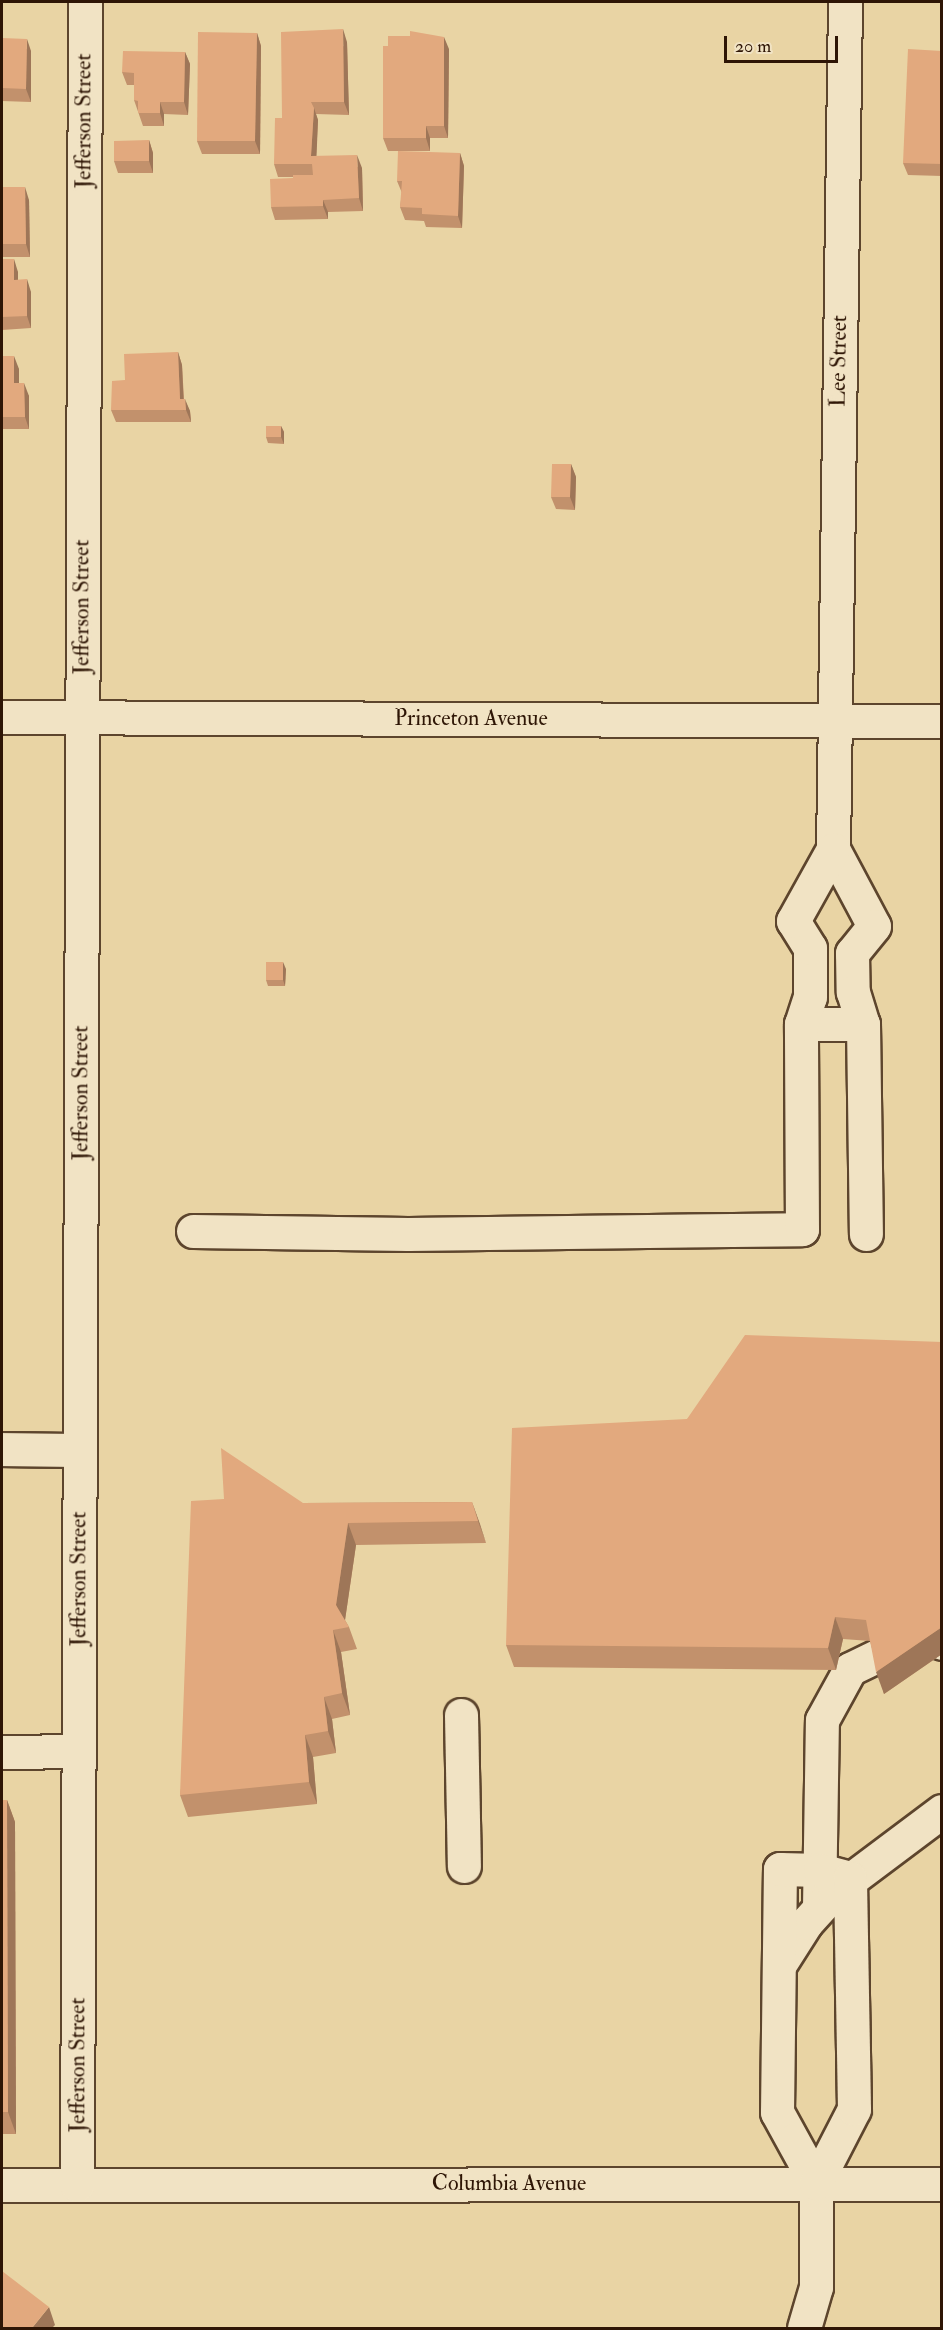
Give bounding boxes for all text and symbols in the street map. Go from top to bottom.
scale bar [727,24,841,62]
text: 20 m [735,35,771,58]
street label: Jefferson Street [71,54,97,188]
street label: Lee Street [825,315,853,407]
street label: Jefferson Street [69,540,95,674]
street label: Princeton Avenue [394,706,548,732]
street label: Jefferson Street [68,1026,94,1160]
street label: Jefferson Street [66,1512,92,1646]
street label: Jefferson Street [65,1998,91,2132]
street label: Columbia Avenue [432,2171,586,2197]

